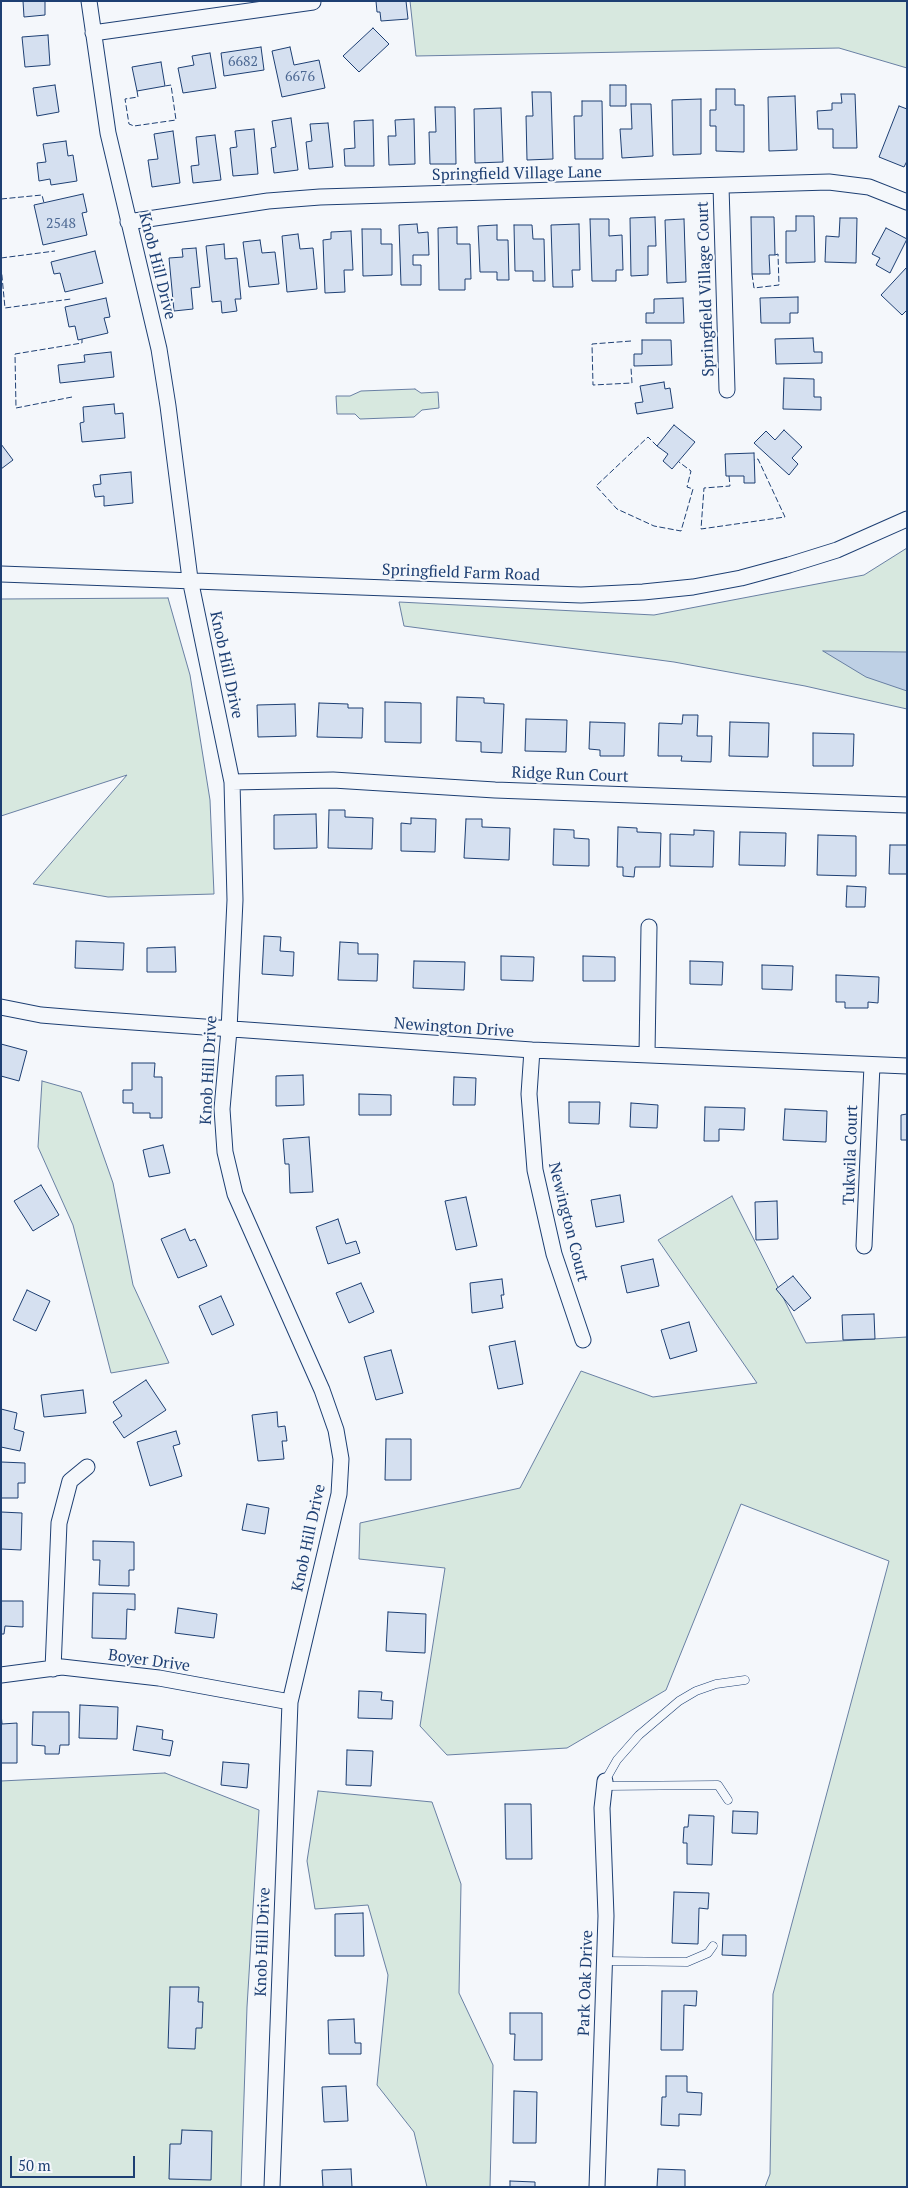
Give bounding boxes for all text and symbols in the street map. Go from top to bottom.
house number: 6682 [228,54,258,70]
house number: 6676 [285,69,315,85]
street label: Springfield Village Lane [432,163,602,185]
street label: Springfield Village Court [693,201,719,377]
street label: Knob Hill Drive [134,211,180,321]
house number: 2548 [46,216,76,232]
street label: Springfield Farm Road [382,561,540,585]
street label: Knob Hill Drive [205,609,247,721]
street label: Ridge Run Court [511,763,629,787]
street label: Newington Drive [393,1014,515,1042]
street label: Knob Hill Drive [197,1015,221,1125]
street label: Tukwila Court [840,1105,862,1205]
street label: Newington Court [544,1160,592,1284]
street label: Knob Hill Drive [288,1482,330,1594]
street label: Boyer Drive [107,1646,191,1676]
street label: Knob Hill Drive [251,1887,275,1997]
street label: Park Oak Drive [575,1930,597,2036]
scale bar [12,2146,138,2178]
text: 50 m [18,2155,51,2175]

